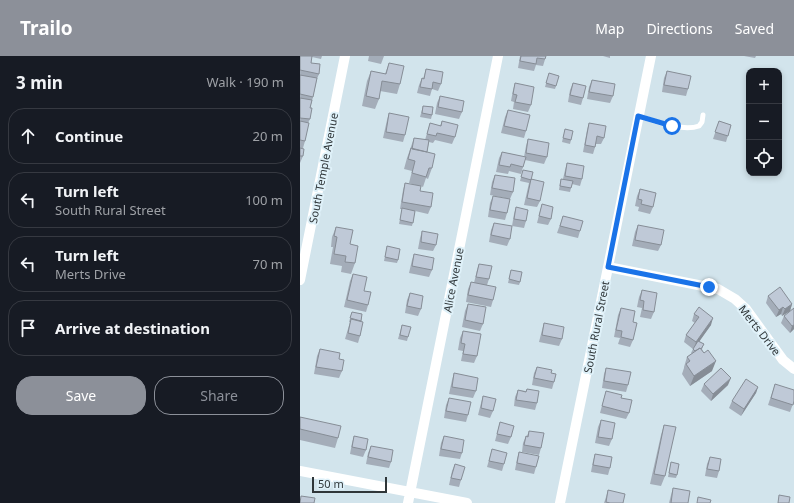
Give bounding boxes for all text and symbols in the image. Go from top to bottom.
text: Trailo [20,15,73,41]
text: Map [595,19,624,38]
text: Directions [646,19,713,38]
text: Saved [735,19,774,38]
map controls [746,68,782,176]
button: + [746,68,782,104]
text: 3 min [16,71,63,94]
text: Walk · 190 m [206,73,284,91]
button: − [746,104,782,140]
street label: South Temple Avenue [305,111,341,225]
route start [663,117,681,135]
icon: ahead [17,125,39,147]
text: Continue [55,126,123,146]
text: 20 m [253,127,283,145]
button: locate [746,140,782,176]
text: Turn left [55,181,119,201]
icon: left [17,189,39,211]
text: 100 m [245,191,283,209]
text: South Rural Street [55,201,166,219]
text: Turn left [55,245,119,265]
street label: Alice Avenue [439,246,467,314]
icon: left [17,253,39,275]
text: 70 m [253,255,283,273]
text: Merts Drive [55,265,126,283]
route end [700,278,718,296]
street label: South Rural Street [580,280,612,374]
street label: Merts Drive [736,302,784,358]
icon: arrive [17,317,39,339]
text: Arrive at destination [55,318,210,338]
button: Save [16,376,146,415]
button: Share [154,376,284,415]
scale bar [312,475,387,494]
text: 50 m [318,476,344,491]

